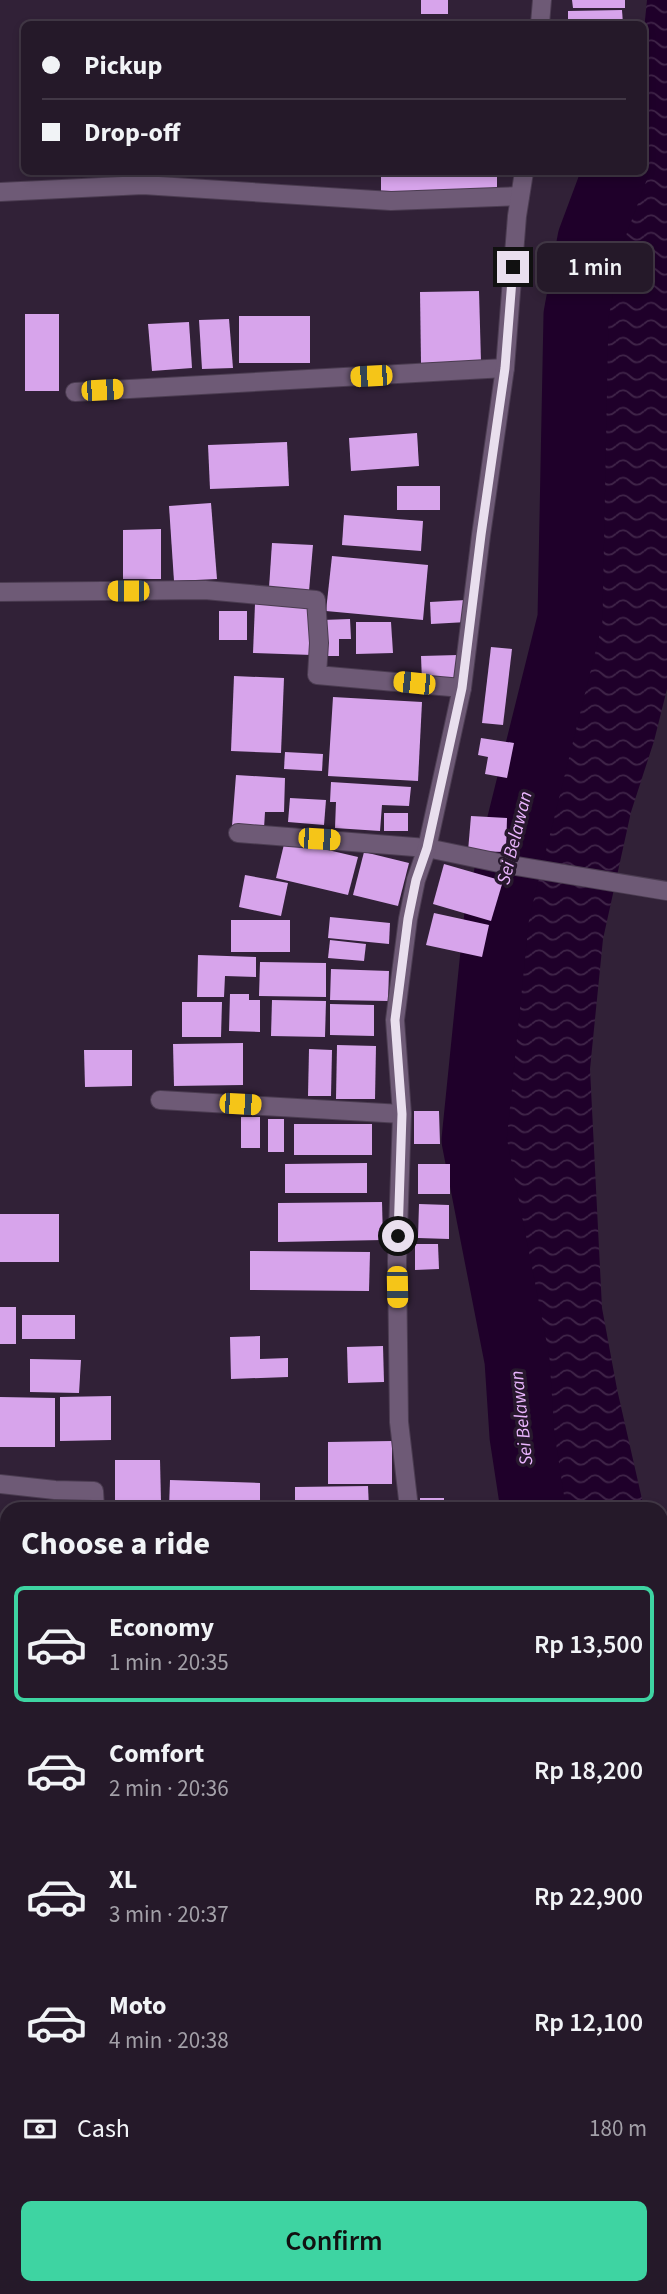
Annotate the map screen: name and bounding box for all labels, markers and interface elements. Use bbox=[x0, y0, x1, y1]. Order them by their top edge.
text: Pickup bbox=[84, 47, 162, 84]
text: Drop-off bbox=[84, 114, 180, 151]
callout: 1 min bbox=[538, 243, 653, 292]
route end bbox=[497, 251, 529, 283]
text: 1 min bbox=[568, 251, 622, 284]
car bbox=[350, 364, 393, 388]
car bbox=[81, 378, 124, 402]
car bbox=[108, 581, 150, 602]
car bbox=[393, 670, 436, 696]
water label: Sei Belawan bbox=[490, 788, 540, 888]
car bbox=[298, 827, 341, 851]
car bbox=[219, 1092, 262, 1116]
route start bbox=[382, 1220, 414, 1252]
car bbox=[387, 1266, 408, 1308]
water label: Sei Belawan bbox=[504, 1369, 540, 1467]
text: Choose a ride bbox=[21, 1521, 210, 1567]
text: Economy bbox=[109, 1609, 214, 1646]
icon: car bbox=[25, 1613, 88, 1676]
text: Rp 13,500 bbox=[534, 1626, 643, 1663]
text: 1 min · 20:35 bbox=[109, 1646, 229, 1679]
text: Comfort bbox=[109, 1735, 204, 1772]
icon: car bbox=[25, 1739, 88, 1802]
text: Rp 18,200 bbox=[534, 1752, 643, 1789]
text: 2 min · 20:36 bbox=[109, 1772, 229, 1805]
text: XL bbox=[109, 1861, 137, 1898]
icon: car bbox=[25, 1865, 88, 1928]
text: Rp 22,900 bbox=[534, 1878, 643, 1915]
text: 3 min · 20:37 bbox=[109, 1898, 229, 1931]
text: Moto bbox=[109, 1987, 166, 2024]
icon: car bbox=[25, 1991, 88, 2054]
text: Rp 12,100 bbox=[534, 2004, 643, 2041]
text: 4 min · 20:38 bbox=[109, 2024, 229, 2057]
icon: cash bbox=[21, 2110, 59, 2148]
text: Cash bbox=[77, 2110, 130, 2147]
text: 180 m bbox=[589, 2112, 647, 2145]
button: Confirm bbox=[21, 2201, 647, 2281]

